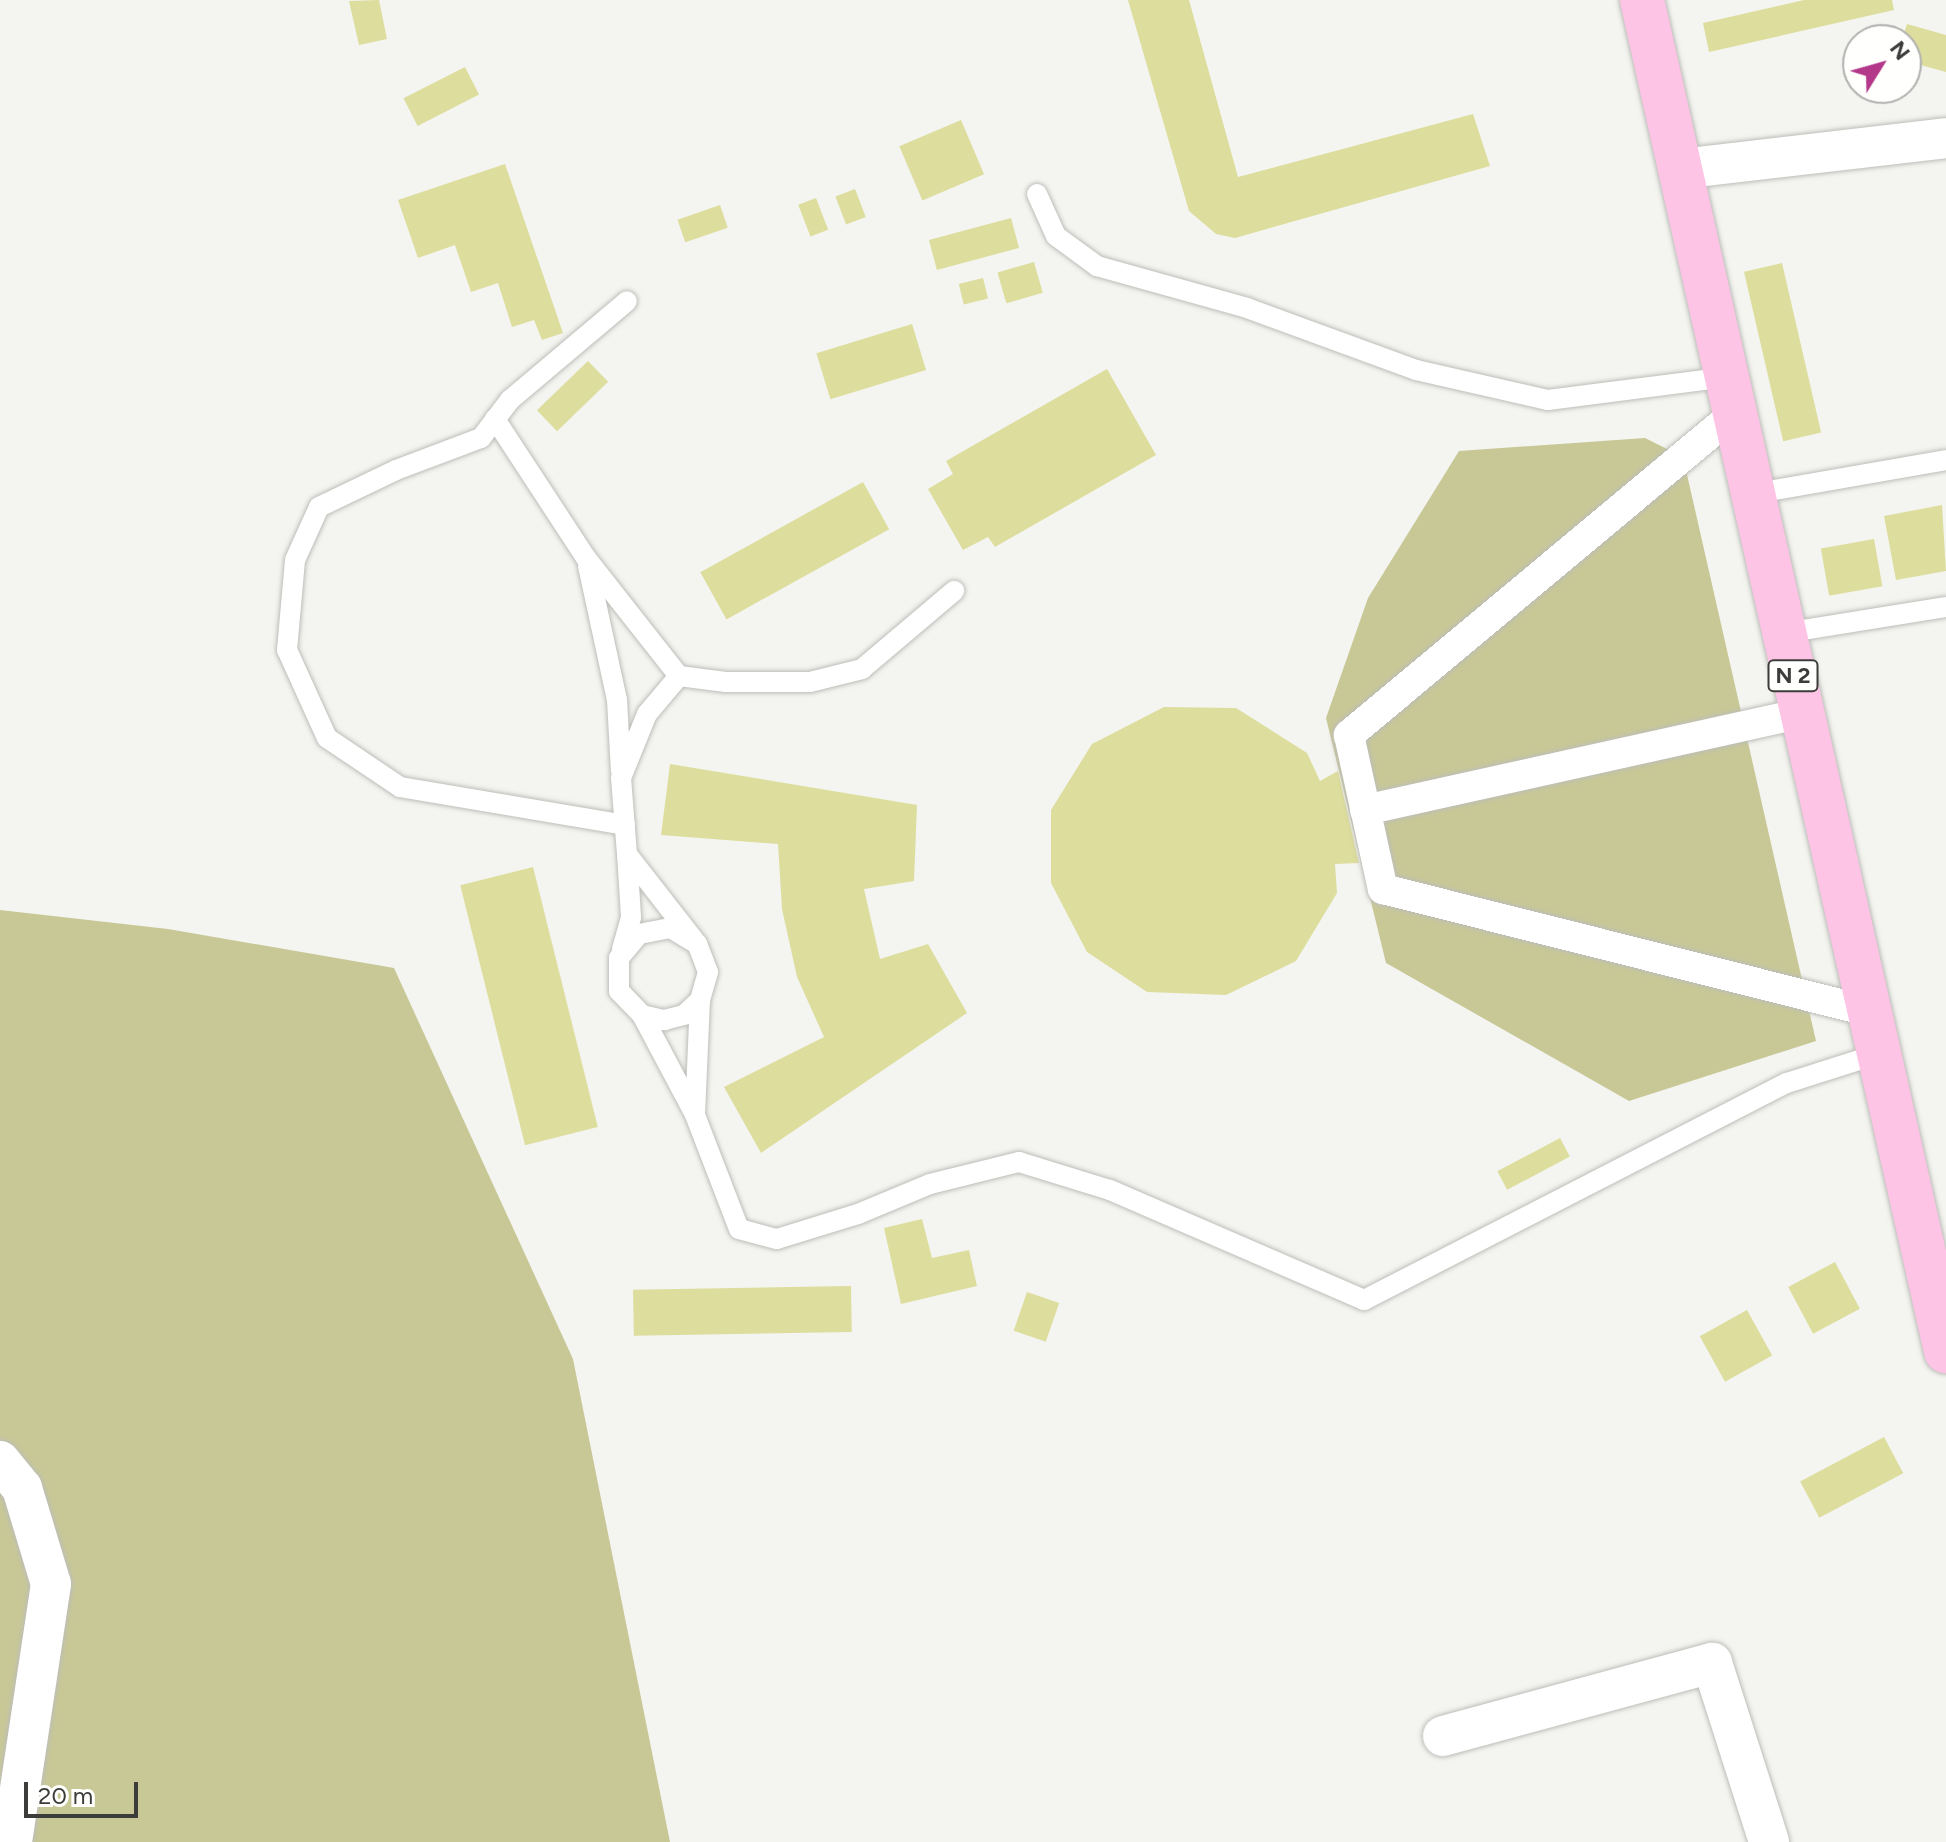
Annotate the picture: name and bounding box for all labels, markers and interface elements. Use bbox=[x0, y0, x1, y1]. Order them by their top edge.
north arrow bbox=[1842, 24, 1922, 104]
text: N bbox=[1884, 36, 1916, 65]
road number: N 2 bbox=[1767, 658, 1819, 694]
scale bar bbox=[28, 1766, 142, 1816]
text: 20 m bbox=[38, 1781, 93, 1810]

